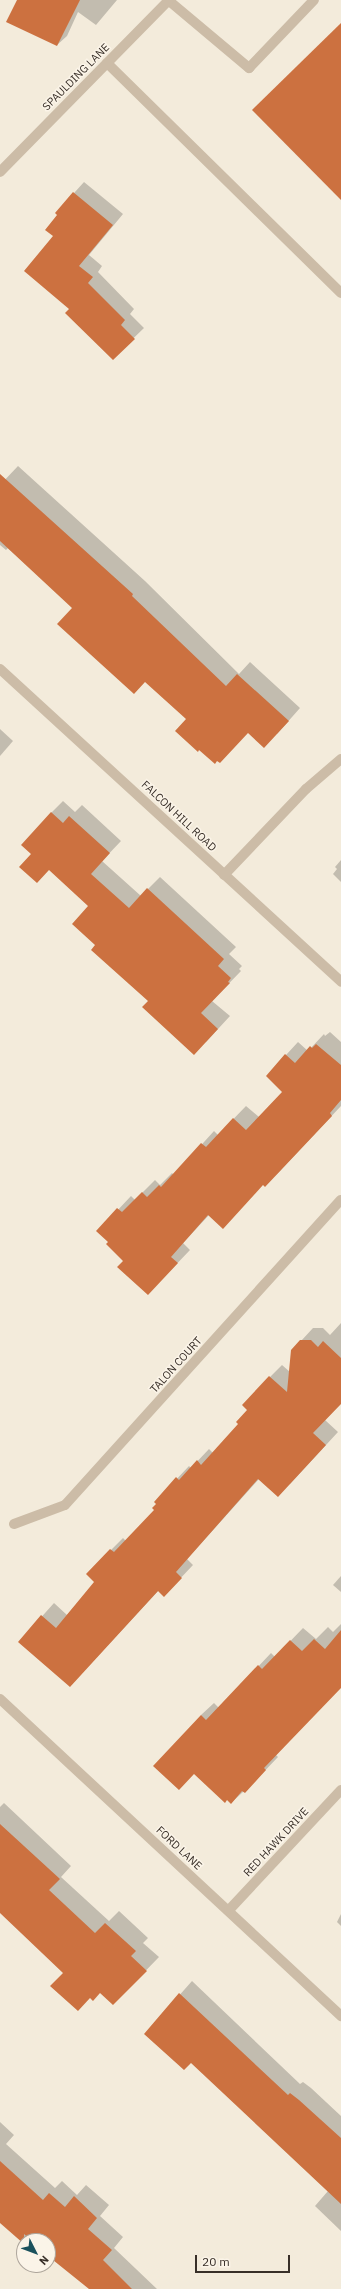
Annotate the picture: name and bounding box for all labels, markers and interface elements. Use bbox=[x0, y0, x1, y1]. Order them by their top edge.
street label: SPAULDING LANE bbox=[40, 41, 112, 113]
street label: FALCON HILL ROAD bbox=[139, 778, 219, 854]
street label: TALON COURT bbox=[147, 1334, 205, 1396]
street label: RED HAWK DRIVE bbox=[241, 1805, 311, 1879]
street label: FORD LANE bbox=[153, 1823, 205, 1873]
north arrow bbox=[16, 2233, 56, 2273]
scale bar bbox=[197, 2247, 292, 2273]
text: N bbox=[36, 2253, 52, 2268]
text: 20 m bbox=[202, 2254, 230, 2269]

